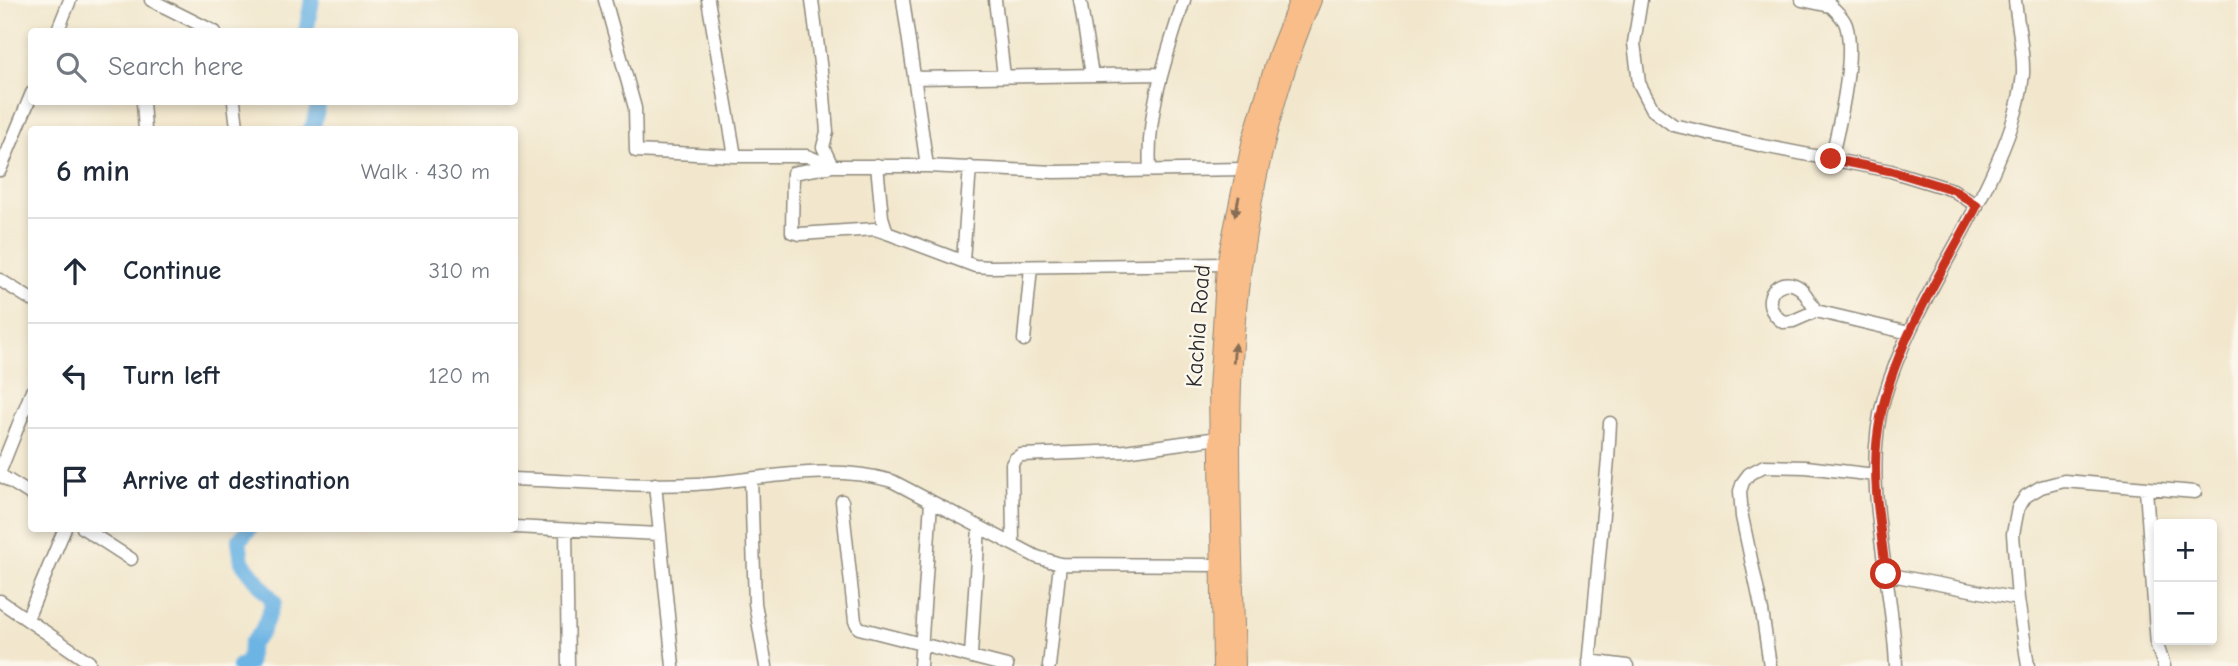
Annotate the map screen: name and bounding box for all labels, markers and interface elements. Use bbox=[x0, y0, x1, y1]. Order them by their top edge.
search box bbox=[28, 28, 518, 105]
icon: search bbox=[52, 48, 90, 86]
text: Search here bbox=[108, 52, 243, 82]
route end bbox=[1815, 143, 1846, 174]
text: 6 min bbox=[56, 154, 130, 189]
text: Walk · 430 m bbox=[361, 158, 490, 185]
one-way arrow bbox=[1231, 195, 1242, 217]
icon: ahead bbox=[56, 252, 94, 290]
text: Continue bbox=[123, 256, 221, 286]
text: 310 m bbox=[429, 257, 490, 284]
street label: Kachia Road bbox=[1180, 264, 1216, 388]
one-way arrow bbox=[1229, 342, 1240, 364]
icon: left bbox=[56, 357, 94, 395]
text: Turn left bbox=[123, 361, 220, 391]
text: 120 m bbox=[428, 362, 490, 389]
icon: arrive bbox=[56, 462, 94, 500]
text: Arrive at destination bbox=[123, 466, 350, 496]
map controls bbox=[2154, 519, 2217, 645]
button: + bbox=[2154, 519, 2217, 582]
route start bbox=[1870, 558, 1901, 589]
button: − bbox=[2154, 582, 2217, 645]

